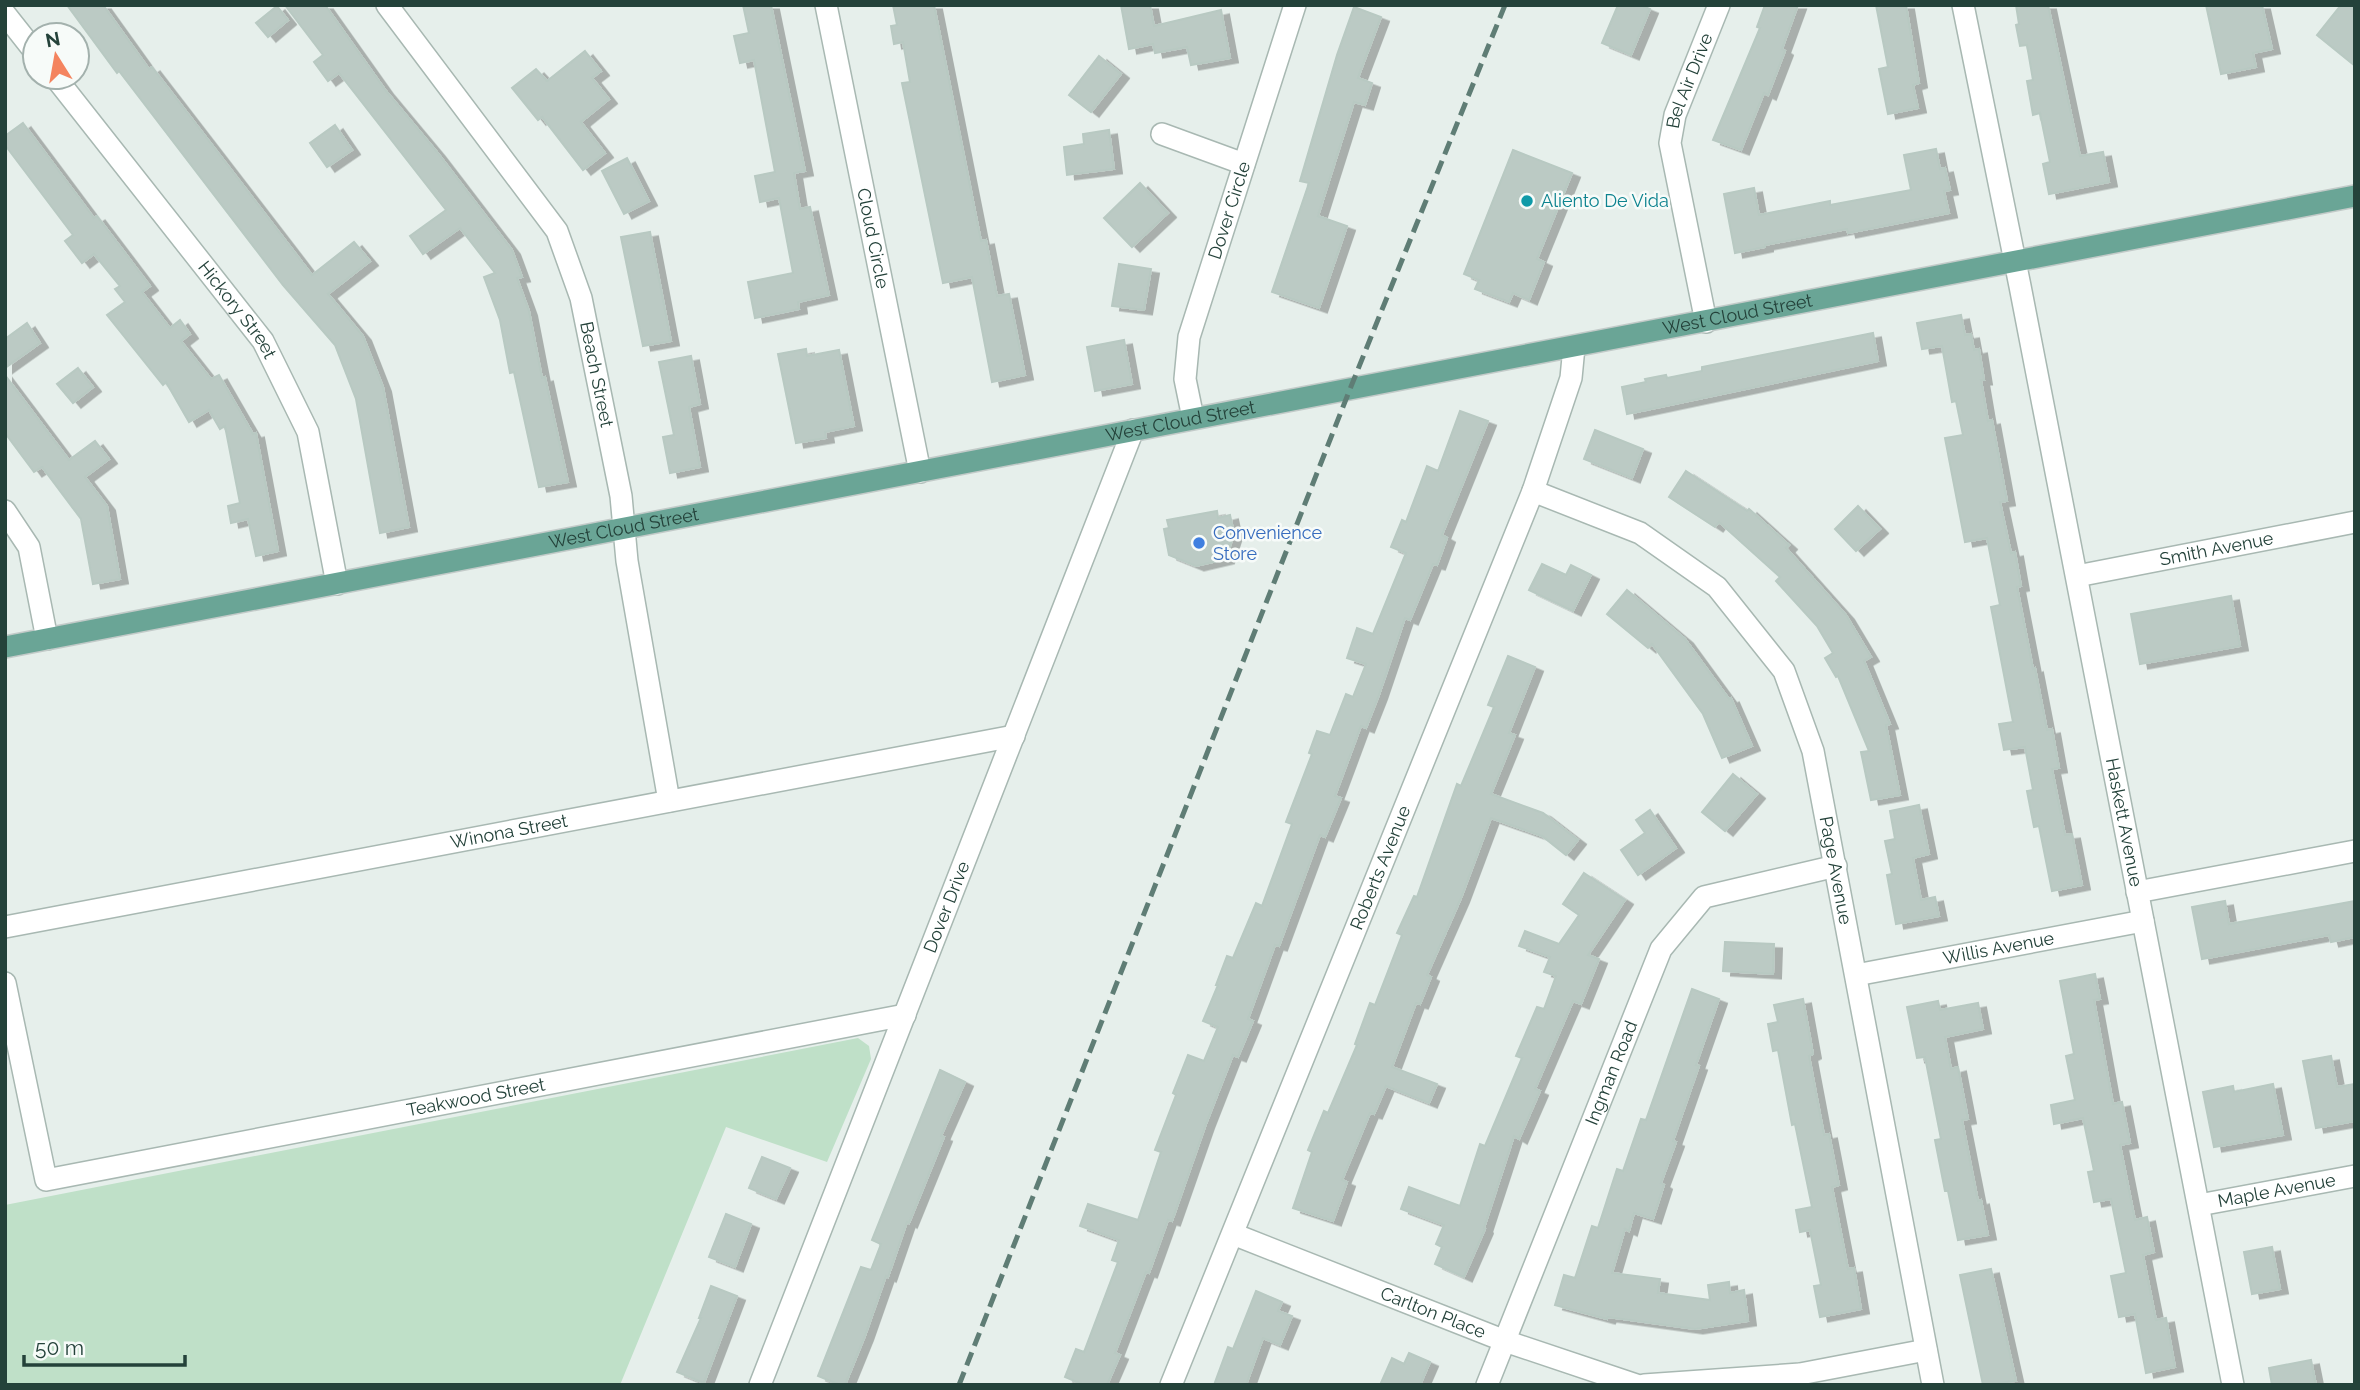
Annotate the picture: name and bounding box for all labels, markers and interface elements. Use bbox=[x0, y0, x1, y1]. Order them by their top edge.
north arrow bbox=[21, 21, 91, 91]
text: N bbox=[44, 27, 62, 51]
street label: Bel Air Drive bbox=[1662, 29, 1717, 130]
street label: Dover Circle bbox=[1204, 158, 1255, 262]
street label: Cloud Circle bbox=[853, 186, 894, 291]
place label: Aliento De Vida bbox=[1541, 190, 1669, 211]
marker: Aliento De Vida bbox=[1519, 193, 1535, 209]
street label: Hickory Street bbox=[194, 257, 281, 362]
street label: West Cloud Street bbox=[1661, 289, 1814, 339]
street label: Beach Street bbox=[576, 320, 618, 429]
street label: West Cloud Street bbox=[1104, 396, 1257, 446]
street label: West Cloud Street bbox=[547, 503, 700, 552]
place label: Convenience Store bbox=[1213, 522, 1322, 564]
street label: Smith Avenue bbox=[2158, 527, 2275, 570]
marker: Convenience Store bbox=[1191, 535, 1207, 551]
street label: Haskett Avenue bbox=[2102, 756, 2147, 889]
street label: Roberts Avenue bbox=[1345, 802, 1415, 933]
street label: Winona Street bbox=[449, 810, 569, 852]
street label: Page Avenue bbox=[1816, 814, 1857, 927]
street label: Dover Drive bbox=[919, 858, 974, 956]
street label: Willis Avenue bbox=[1941, 927, 2056, 968]
street label: Ingman Road bbox=[1581, 1017, 1641, 1128]
street label: Teakwood Street bbox=[405, 1073, 547, 1120]
street label: Maple Avenue bbox=[2216, 1169, 2338, 1211]
street label: Carlton Place bbox=[1378, 1282, 1489, 1343]
scale bar bbox=[24, 1324, 186, 1368]
text: 50 m bbox=[35, 1335, 84, 1360]

